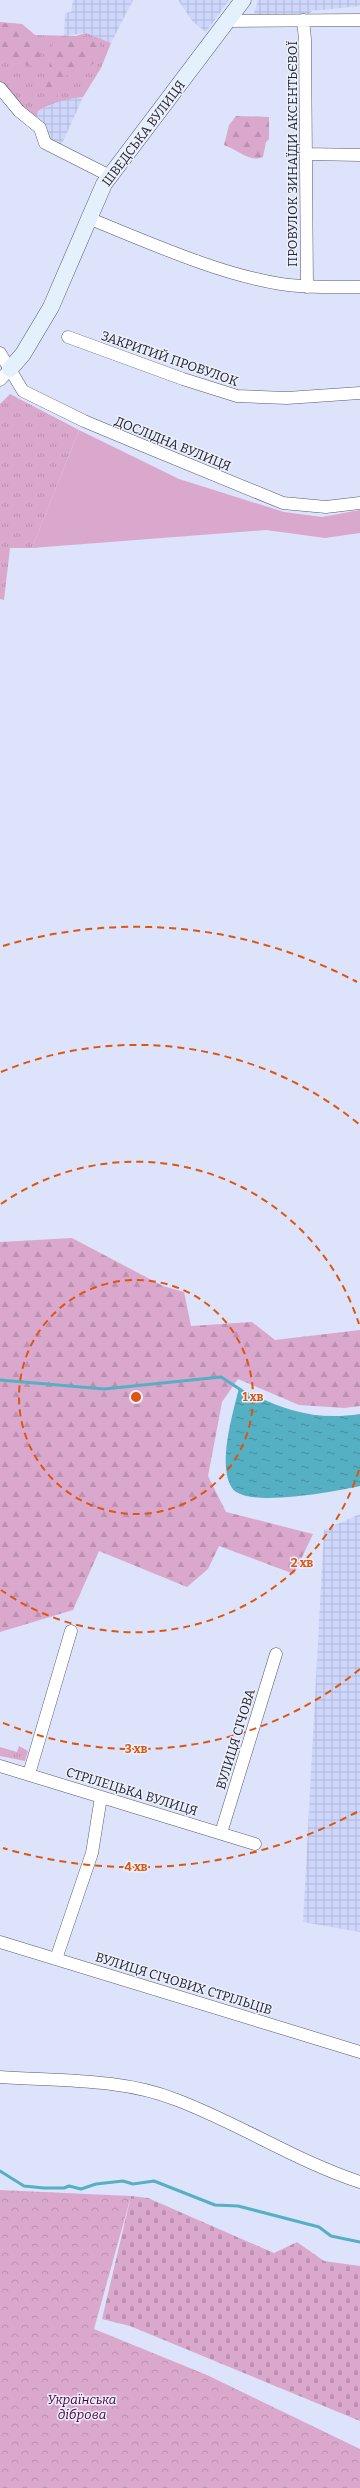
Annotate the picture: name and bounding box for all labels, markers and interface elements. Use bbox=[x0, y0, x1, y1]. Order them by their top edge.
street label: ПРОВУЛОК ЗИНАЇДИ АКСЕНТЬЄВОЇ bbox=[285, 41, 300, 267]
street label: ШВЕДСЬКА ВУЛИЦЯ bbox=[99, 78, 188, 189]
street label: ЗАКРИТИЙ ПРОВУЛОК bbox=[99, 328, 241, 389]
street label: ДОСЛІДНА ВУЛИЦЯ bbox=[113, 413, 233, 474]
centre of rings bbox=[129, 1390, 143, 1404]
text: 1 хв bbox=[243, 1390, 264, 1404]
text: 2 хв bbox=[291, 1556, 313, 1570]
street label: ВУЛИЦЯ СІЧОВА bbox=[213, 1686, 258, 1791]
text: 3 хв bbox=[125, 1742, 147, 1756]
street label: СТРІЛЕЦЬКА ВУЛИЦЯ bbox=[64, 1764, 199, 1819]
text: 4 хв bbox=[124, 1860, 148, 1874]
street label: ВУЛИЦЯ СІЧОВИХ СТРІЛЬЦІВ bbox=[94, 1949, 274, 2018]
park label: Українська діброва bbox=[48, 2392, 116, 2422]

